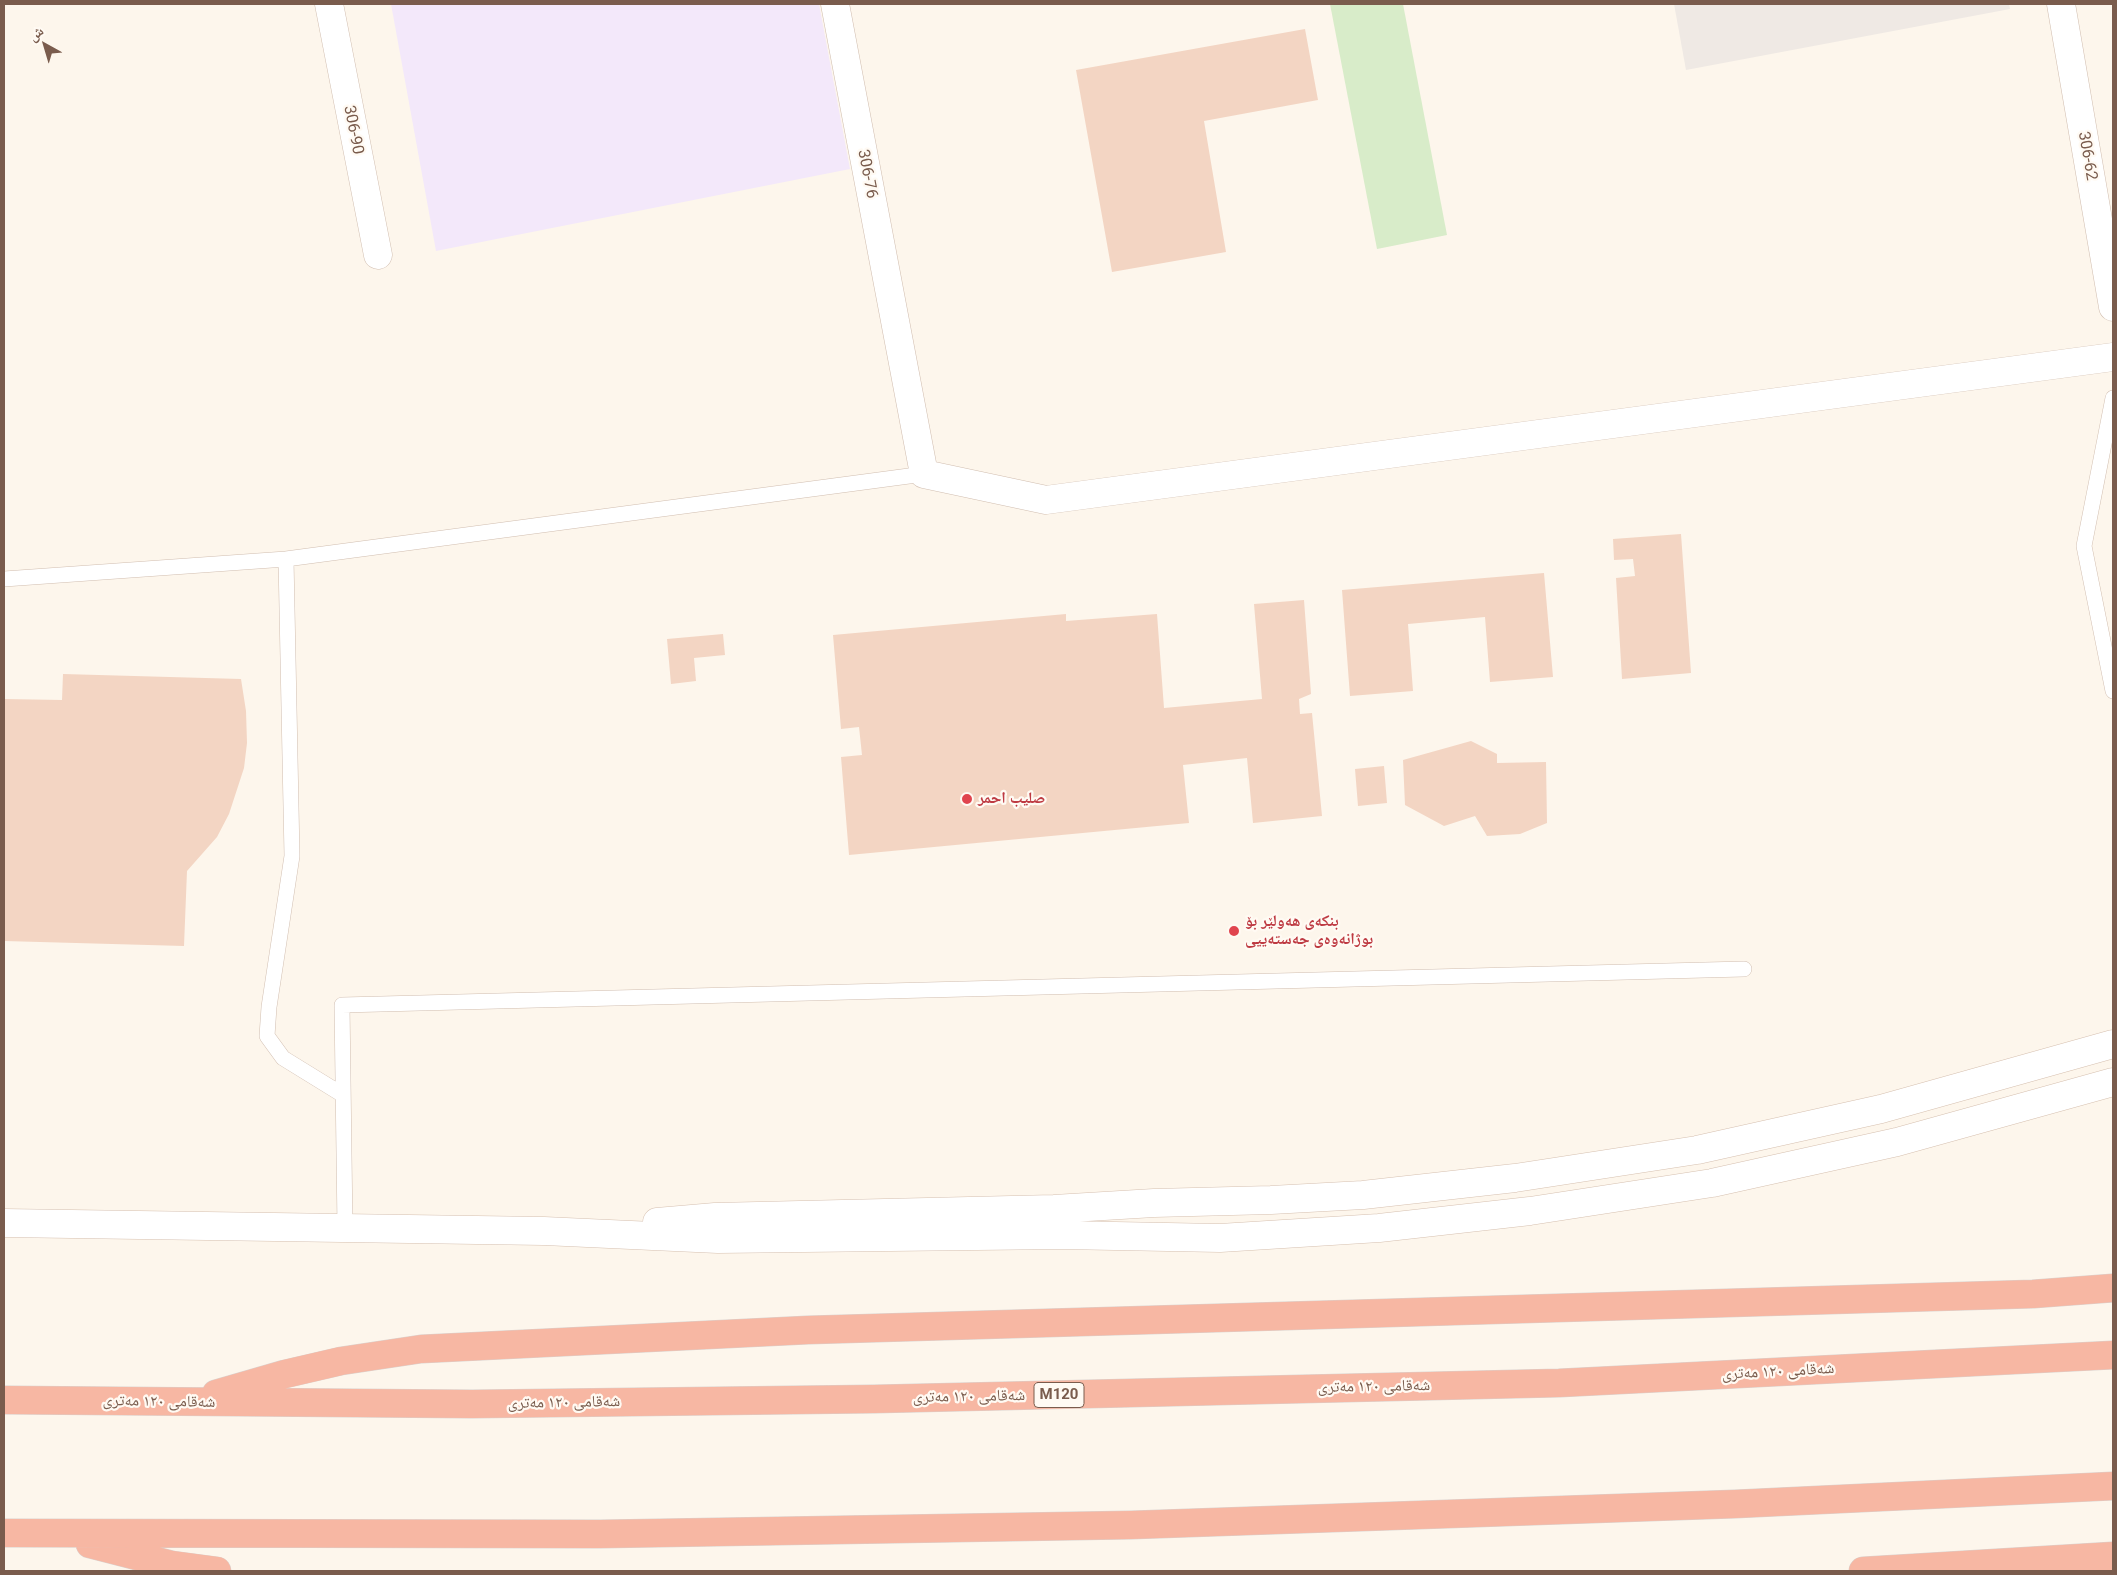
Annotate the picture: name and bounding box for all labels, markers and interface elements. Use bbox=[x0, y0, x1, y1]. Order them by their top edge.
north arrow bbox=[20, 20, 70, 70]
text: ش bbox=[25, 22, 46, 44]
street label: 306-90 bbox=[339, 104, 367, 156]
street label: 306-62 bbox=[2073, 130, 2101, 182]
street label: 306-76 bbox=[853, 148, 881, 200]
place label: صلیب احمر bbox=[978, 789, 1045, 809]
marker: صلیب احمر bbox=[960, 792, 974, 806]
place label: بنکەی هەولێر بۆ بوژانەوەی جەستەییی bbox=[1245, 912, 1373, 950]
marker: بنکەی هەولێر بۆ بوژانەوەی جەستەییی bbox=[1227, 924, 1241, 938]
street label: شەقامی ١٢٠ مەتری bbox=[1721, 1359, 1835, 1385]
street label: شەقامی ١٢٠ مەتری bbox=[1318, 1376, 1430, 1398]
road number: M120 bbox=[1034, 1382, 1084, 1408]
street label: شەقامی ١٢٠ مەتری bbox=[913, 1386, 1025, 1408]
street label: شەقامی ١٢٠ مەتری bbox=[103, 1391, 215, 1413]
street label: شەقامی ١٢٠ مەتری bbox=[508, 1392, 620, 1414]

